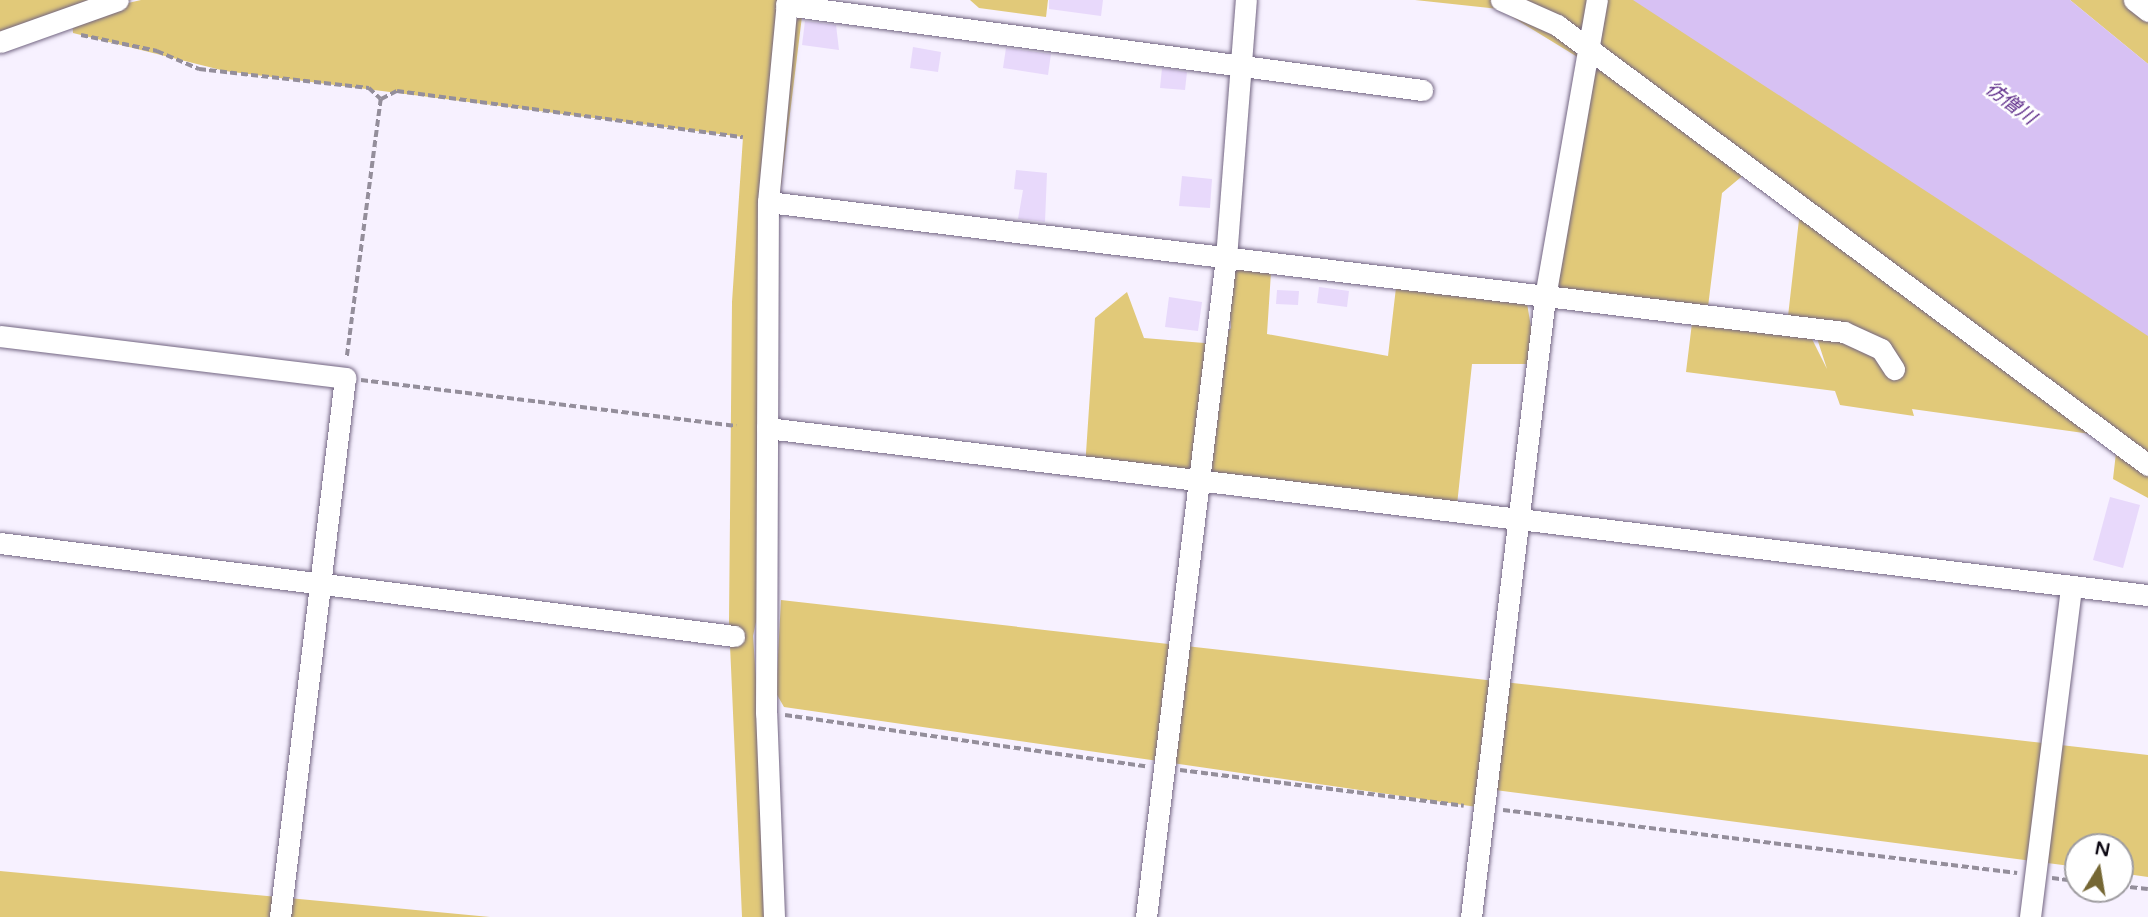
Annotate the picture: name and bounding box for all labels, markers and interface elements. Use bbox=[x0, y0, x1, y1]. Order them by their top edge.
water label: 彷僧川 bbox=[1980, 78, 2040, 130]
north arrow bbox=[2064, 833, 2134, 903]
text: N bbox=[2093, 837, 2112, 862]

